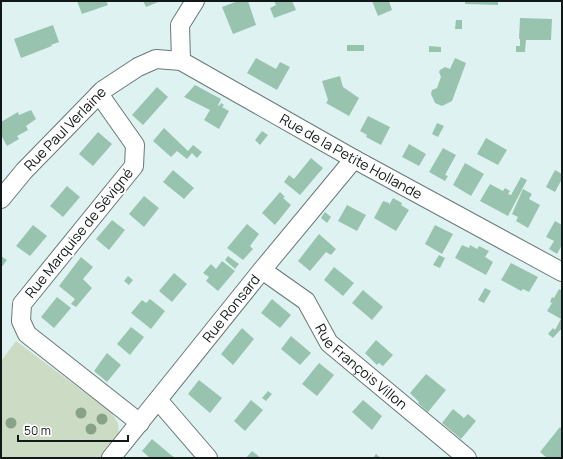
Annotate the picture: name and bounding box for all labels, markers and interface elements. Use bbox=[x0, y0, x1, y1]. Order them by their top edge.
street label: Rue Paul Verlaine bbox=[19, 83, 110, 175]
street label: Rue de la Petite Hollande bbox=[277, 109, 426, 203]
street label: Rue Marquise de Sévigné bbox=[20, 164, 137, 302]
street label: Rue Ronsard bbox=[198, 270, 264, 346]
street label: Rue François Villon bbox=[311, 320, 412, 413]
scale bar bbox=[18, 417, 128, 443]
text: 50 m bbox=[24, 422, 51, 439]

